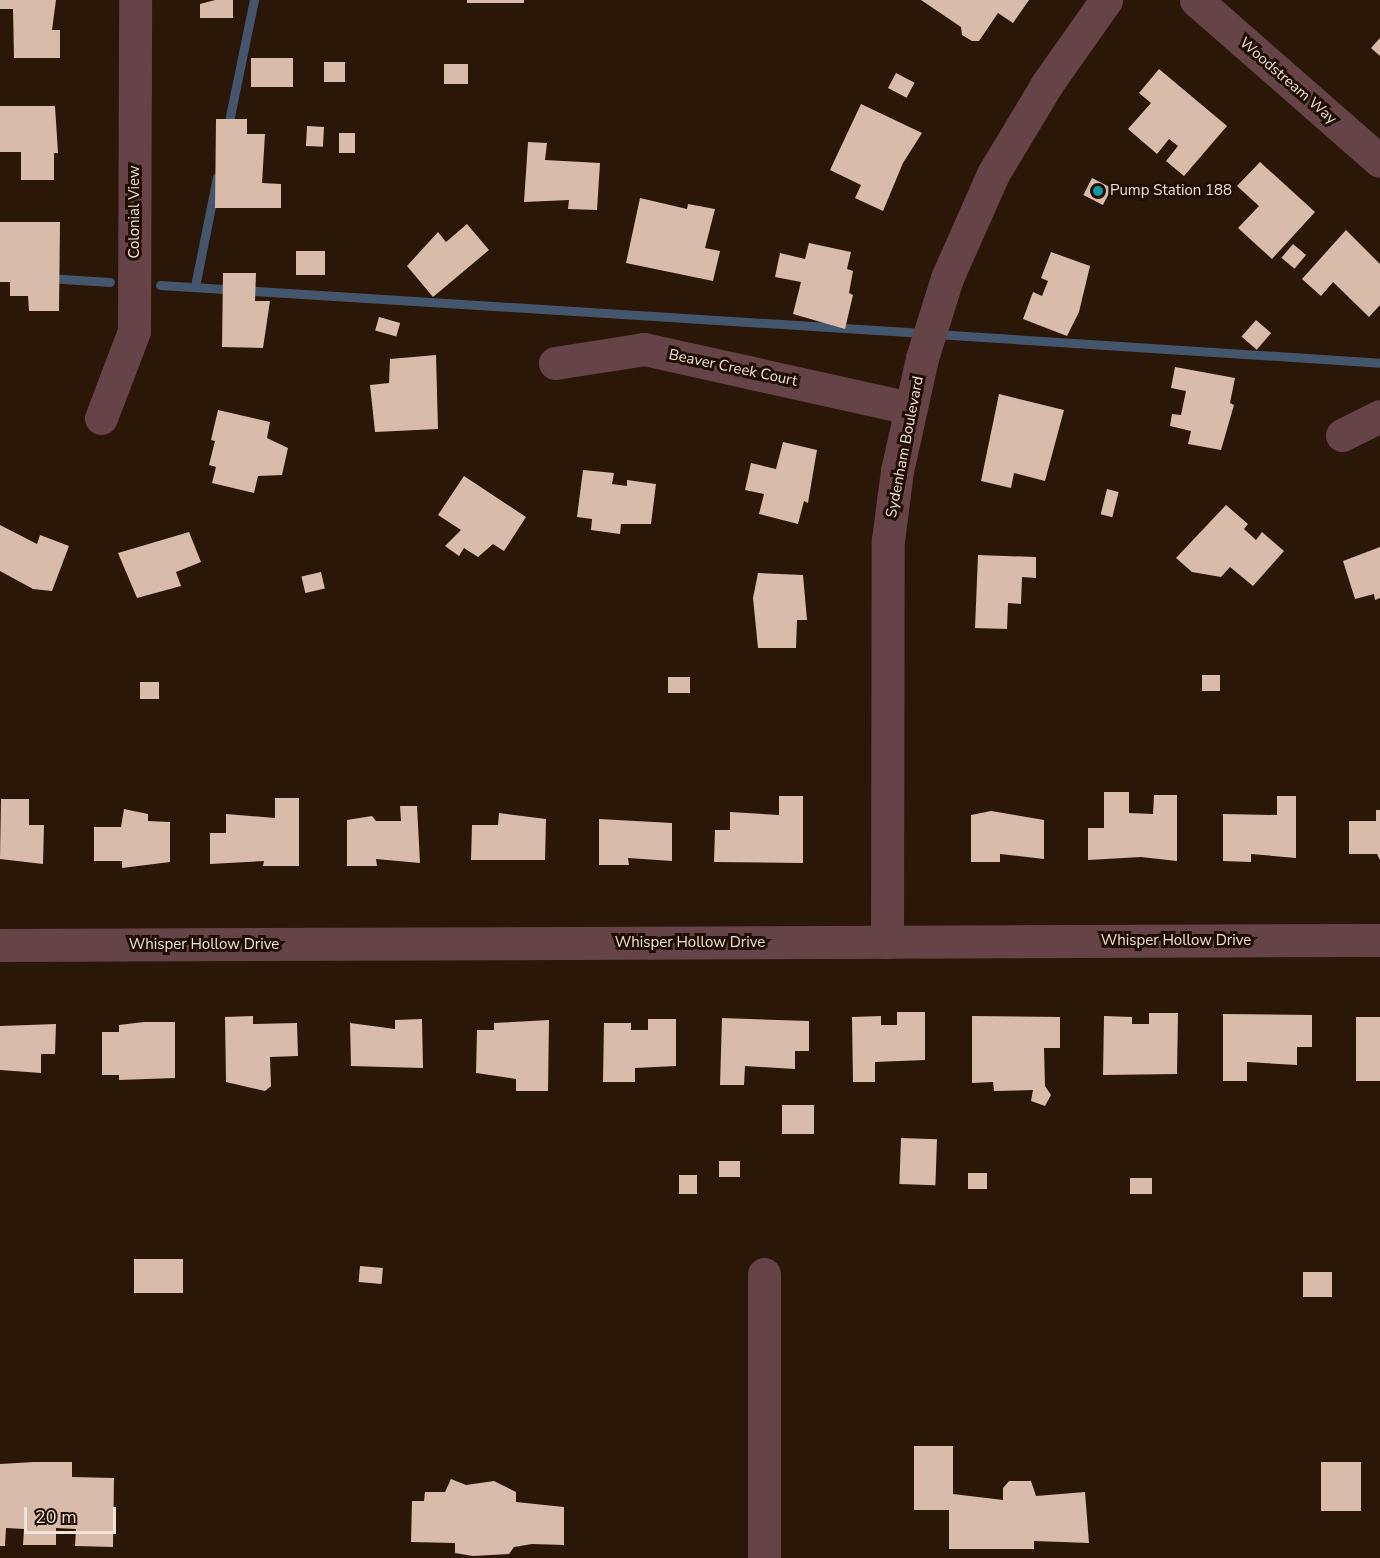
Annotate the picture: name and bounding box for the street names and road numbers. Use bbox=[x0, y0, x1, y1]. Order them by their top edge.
street label: Woodstream Way bbox=[1236, 34, 1340, 128]
street label: Colonial View bbox=[126, 165, 144, 259]
street label: Beaver Creek Court bbox=[667, 346, 799, 390]
street label: Sydenham Boulevard bbox=[882, 375, 928, 519]
street label: Whisper Hollow Drive bbox=[1101, 932, 1251, 950]
street label: Whisper Hollow Drive bbox=[615, 934, 765, 952]
street label: Whisper Hollow Drive bbox=[129, 936, 279, 954]

